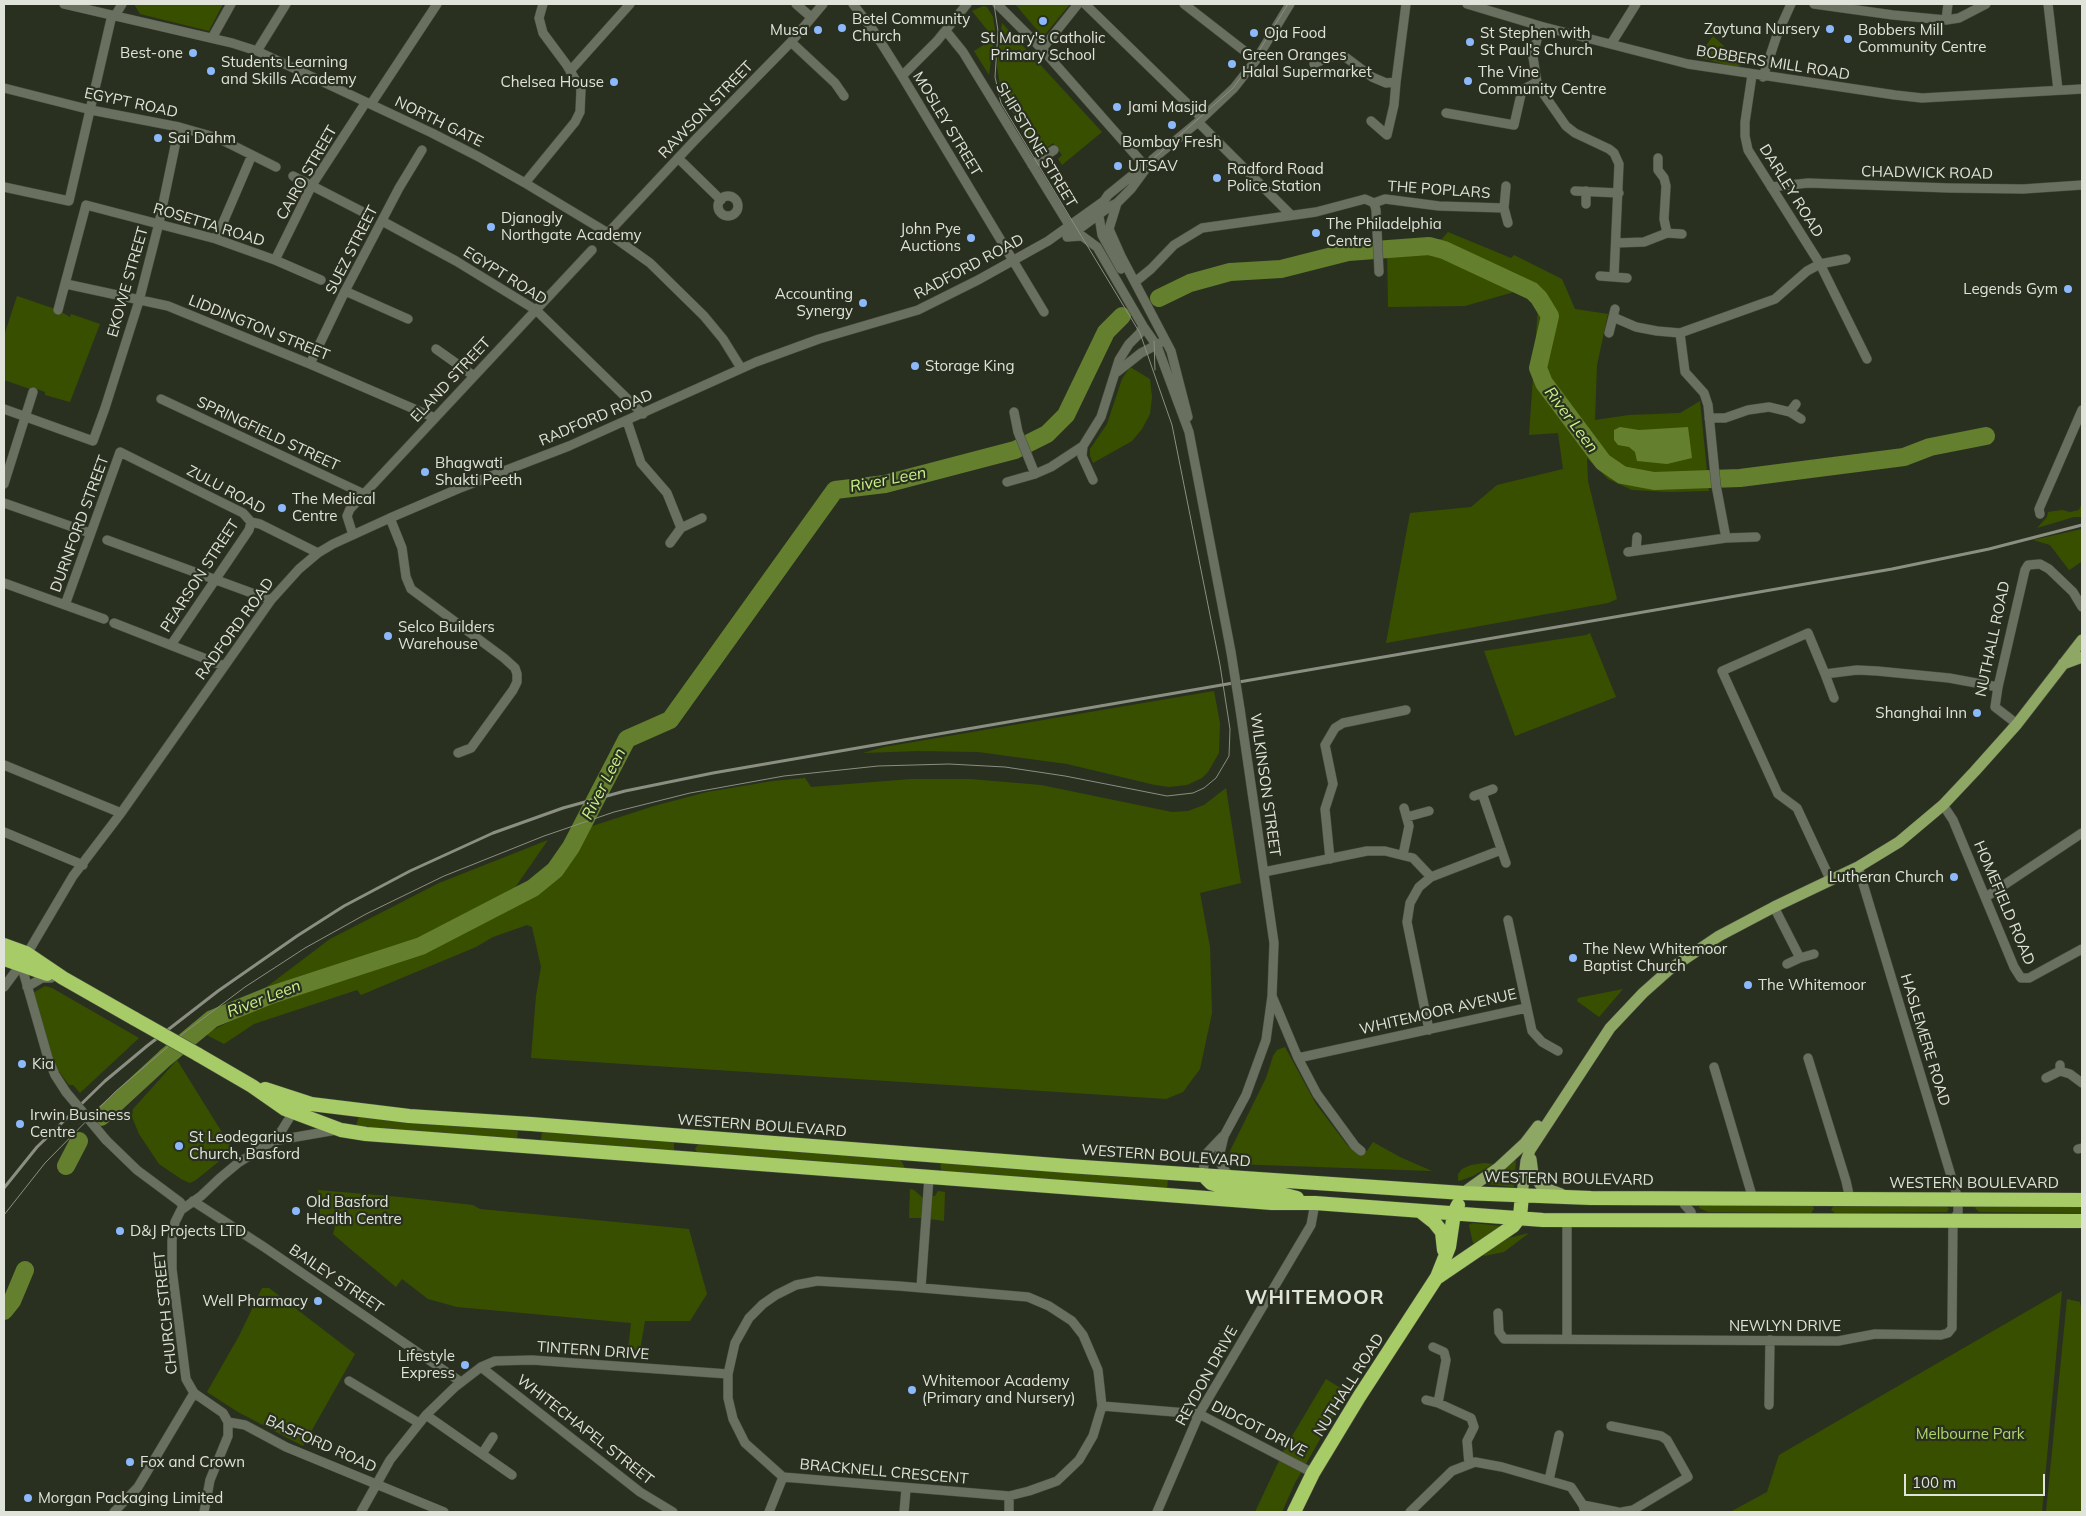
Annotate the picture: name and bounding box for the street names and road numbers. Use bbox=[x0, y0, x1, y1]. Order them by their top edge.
street label: BOBBERS MILL ROAD bbox=[1695, 42, 1851, 84]
street label: RAWSON STREET bbox=[655, 58, 757, 162]
street label: MOSLEY STREET bbox=[909, 68, 985, 180]
street label: SHIPSTONE STREET bbox=[992, 79, 1080, 211]
street label: EGYPT ROAD bbox=[83, 84, 179, 122]
street label: NORTH GATE bbox=[392, 93, 486, 151]
street label: CAIRO STREET bbox=[273, 123, 341, 223]
street label: DARLEY ROAD bbox=[1755, 141, 1827, 241]
street label: CHADWICK ROAD bbox=[1861, 163, 1993, 183]
street label: THE POPLARS bbox=[1387, 177, 1491, 203]
street label: ROSETTA ROAD bbox=[151, 199, 267, 251]
street label: SUEZ STREET bbox=[322, 203, 382, 297]
street label: EKOWE STREET bbox=[104, 225, 152, 339]
street label: RADFORD ROAD bbox=[911, 231, 1027, 303]
street label: EGYPT ROAD bbox=[460, 243, 550, 309]
street label: LIDDINGTON STREET bbox=[186, 291, 332, 365]
street label: ELAND STREET bbox=[407, 334, 495, 426]
street label: RADFORD ROAD bbox=[537, 386, 655, 450]
street label: SPRINGFIELD STREET bbox=[194, 393, 342, 475]
street label: DURNFORD STREET bbox=[47, 453, 113, 595]
street label: ZULU ROAD bbox=[184, 462, 268, 518]
street label: PEARSON STREET bbox=[157, 516, 243, 636]
street label: RADFORD ROAD bbox=[192, 575, 278, 683]
street label: NUTHALL ROAD bbox=[1972, 579, 2014, 699]
street label: WILKINSON STREET bbox=[1246, 712, 1284, 858]
street label: HOMEFIELD ROAD bbox=[1970, 838, 2038, 968]
street label: HASLEMERE ROAD bbox=[1896, 972, 1954, 1108]
street label: WHITEMOOR AVENUE bbox=[1358, 985, 1518, 1039]
street label: WESTERN BOULEVARD bbox=[677, 1111, 847, 1141]
street label: WESTERN BOULEVARD bbox=[1081, 1141, 1251, 1171]
street label: WESTERN BOULEVARD bbox=[1484, 1169, 1654, 1189]
street label: WESTERN BOULEVARD bbox=[1889, 1174, 2059, 1192]
street label: BAILEY STREET bbox=[285, 1241, 387, 1317]
street label: CHURCH STREET bbox=[151, 1251, 181, 1375]
street label: NEWLYN DRIVE bbox=[1729, 1317, 1841, 1335]
street label: REYDON DRIVE bbox=[1172, 1323, 1242, 1429]
street label: NUTHALL ROAD bbox=[1310, 1330, 1388, 1440]
street label: TINTERN DRIVE bbox=[536, 1338, 650, 1364]
street label: WHITECHAPEL STREET bbox=[513, 1371, 657, 1489]
street label: DIDCOT DRIVE bbox=[1208, 1397, 1310, 1461]
street label: BASFORD ROAD bbox=[263, 1411, 379, 1477]
street label: BRACKNELL CRESCENT bbox=[799, 1456, 969, 1488]

